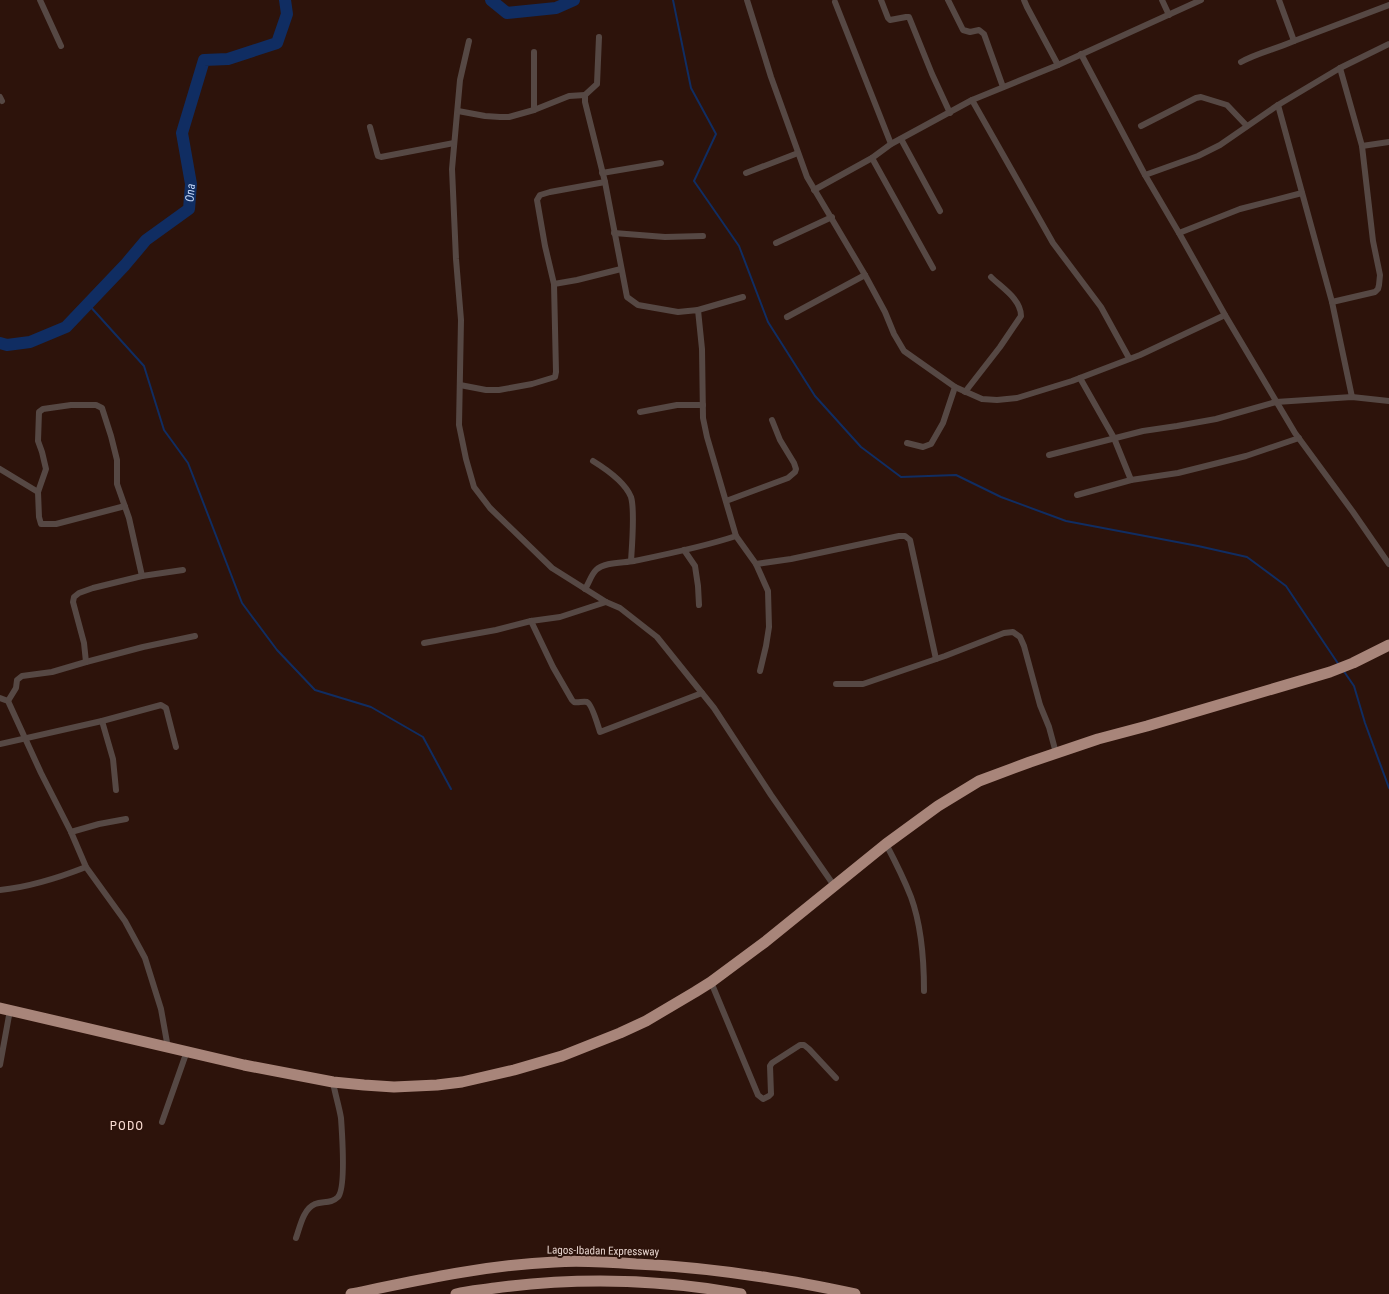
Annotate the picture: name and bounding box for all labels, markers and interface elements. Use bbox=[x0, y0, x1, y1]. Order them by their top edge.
water label: Ona bbox=[183, 183, 198, 202]
district label: PODO bbox=[110, 1118, 144, 1133]
street label: Lagos-Ibadan Expressway bbox=[547, 1244, 660, 1258]

